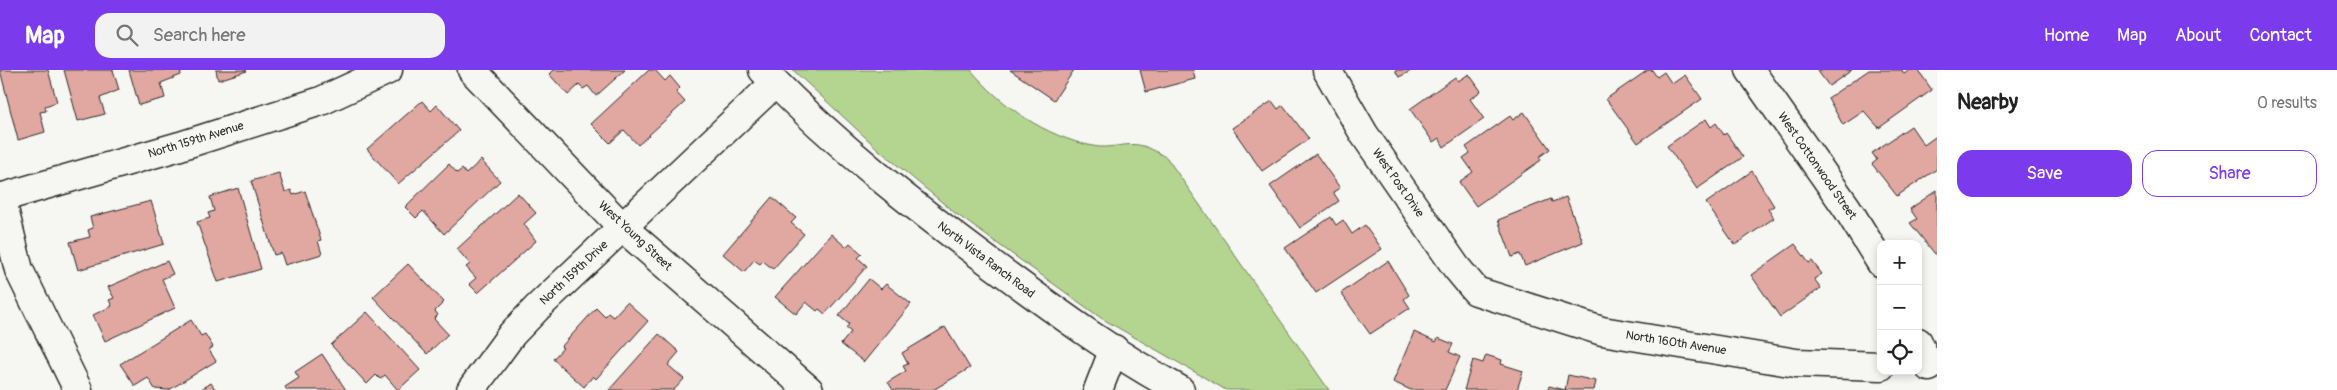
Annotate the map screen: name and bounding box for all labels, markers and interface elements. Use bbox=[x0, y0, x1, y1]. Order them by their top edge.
search box bbox=[95, 13, 445, 58]
text: Map bbox=[25, 21, 65, 50]
icon: search bbox=[113, 21, 141, 49]
text: Search here bbox=[153, 23, 246, 47]
text: Home bbox=[2044, 24, 2089, 47]
text: Map bbox=[2117, 24, 2147, 47]
text: About bbox=[2175, 24, 2221, 47]
text: Contact bbox=[2249, 24, 2312, 47]
text: Nearby bbox=[1957, 89, 2018, 116]
text: 0 results bbox=[2257, 93, 2317, 113]
street label: West Cottonwood Street bbox=[1774, 109, 1860, 223]
street label: North 159th Avenue bbox=[146, 118, 246, 162]
street label: West Post Drive bbox=[1369, 146, 1427, 220]
button: Save bbox=[1957, 150, 2132, 197]
button: Share bbox=[2142, 150, 2317, 197]
street label: West Young Street bbox=[595, 198, 675, 274]
street label: North Vista Ranch Road bbox=[934, 219, 1038, 301]
street label: North 159th Drive bbox=[537, 237, 611, 308]
map controls bbox=[1877, 240, 1922, 375]
button: + bbox=[1877, 240, 1922, 285]
button: − bbox=[1877, 285, 1922, 330]
street label: North 160th Avenue bbox=[1625, 328, 1727, 358]
button: locate bbox=[1877, 330, 1922, 375]

